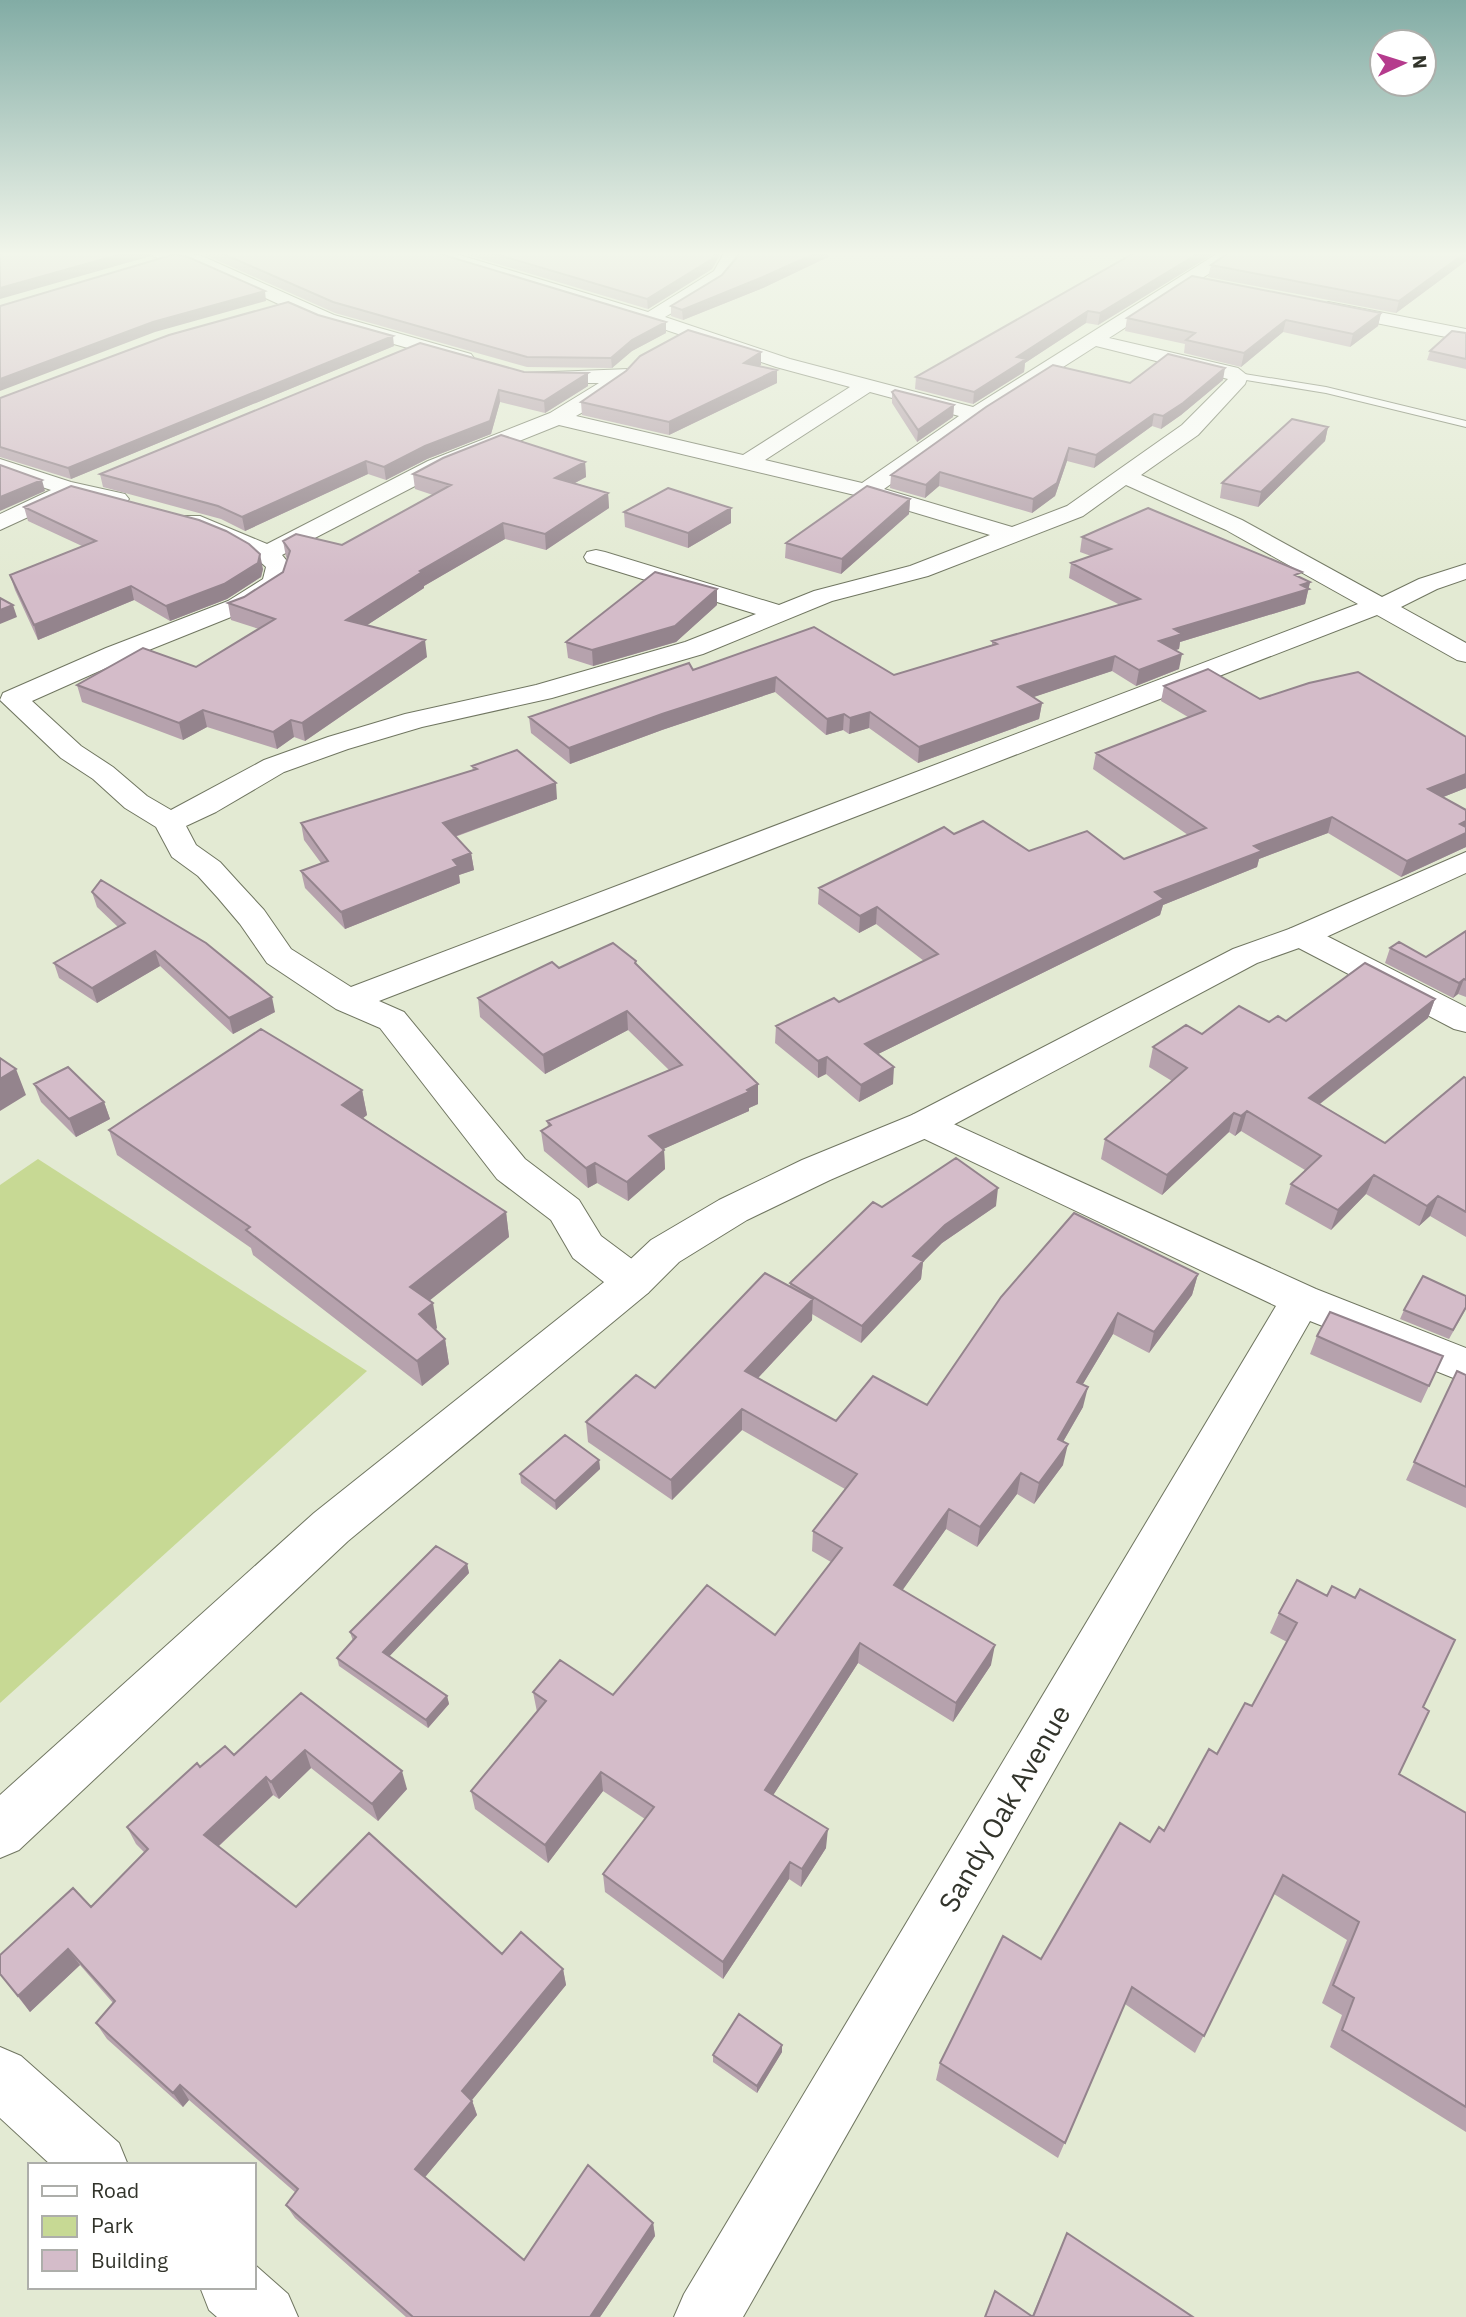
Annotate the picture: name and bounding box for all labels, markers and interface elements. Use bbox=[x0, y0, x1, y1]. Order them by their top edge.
north arrow bbox=[1368, 28, 1438, 98]
text: N bbox=[1408, 54, 1432, 70]
street label: Sandy Oak Avenue bbox=[930, 1698, 1078, 1918]
legend bbox=[28, 2163, 256, 2289]
text: Road bbox=[91, 2176, 139, 2204]
text: Park bbox=[91, 2211, 134, 2239]
text: Building bbox=[91, 2246, 168, 2274]

